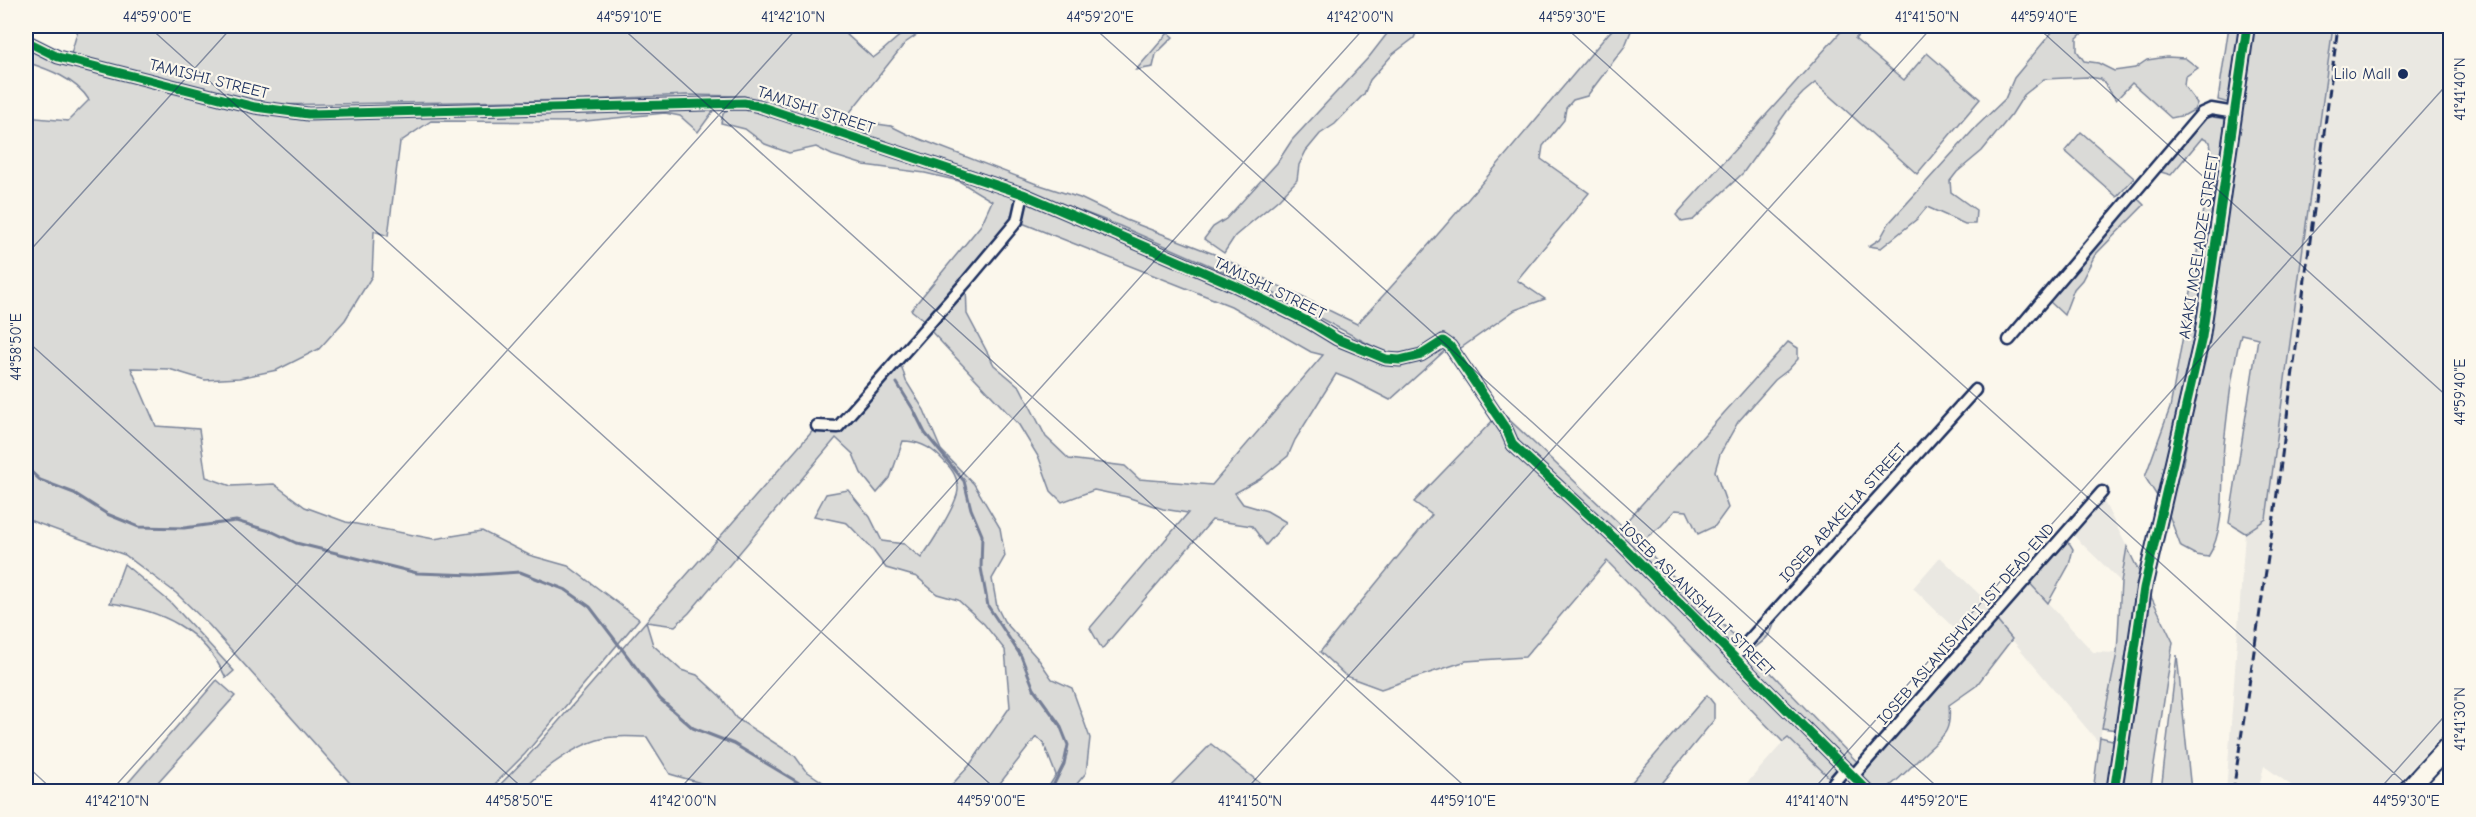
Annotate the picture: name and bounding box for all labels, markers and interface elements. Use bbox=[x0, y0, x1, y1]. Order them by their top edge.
text: 44°59'00"E bbox=[123, 8, 191, 26]
text: 44°59'10"E bbox=[596, 8, 662, 26]
text: 41°42'10"N bbox=[761, 8, 825, 26]
text: 44°59'20"E bbox=[1066, 8, 1134, 26]
text: 41°42'00"N bbox=[1326, 8, 1394, 26]
text: 44°59'30"E bbox=[1538, 8, 1606, 26]
text: 41°41'50"N bbox=[1895, 8, 1959, 26]
text: 44°59'40"E bbox=[2011, 8, 2077, 26]
street label: TAMISHI STREET bbox=[147, 55, 271, 103]
text: 41°41'40"N bbox=[2451, 57, 2469, 121]
place label: Lilo Mall bbox=[2333, 65, 2391, 83]
marker: Lilo Mall bbox=[2396, 67, 2410, 81]
street label: TAMISHI STREET bbox=[755, 83, 878, 138]
street label: AKAKI MGELADZE STREET bbox=[2175, 151, 2223, 340]
street label: TAMISHI STREET bbox=[1211, 253, 1329, 323]
text: 44°58'50"E bbox=[7, 313, 25, 381]
text: 44°59'40"E bbox=[2451, 359, 2469, 425]
street label: IOSEB ABAKELIA STREET bbox=[1776, 440, 1910, 586]
street label: IOSEB ASLANISHVILI STREET bbox=[1616, 518, 1779, 681]
street label: IOSEB ASLANISHVILI 1ST DEAD END bbox=[1874, 520, 2058, 728]
text: 41°41'30"N bbox=[2451, 687, 2469, 751]
text: 41°42'10"N bbox=[85, 792, 149, 810]
text: 44°58'50"E bbox=[485, 792, 553, 810]
text: 41°42'00"N bbox=[649, 792, 717, 810]
text: 44°59'00"E bbox=[957, 792, 1025, 810]
text: 41°41'50"N bbox=[1218, 792, 1282, 810]
text: 44°59'10"E bbox=[1430, 792, 1496, 810]
text: 41°41'40"N bbox=[1785, 792, 1849, 810]
text: 44°59'20"E bbox=[1900, 792, 1968, 810]
text: 44°59'30"E bbox=[2372, 792, 2440, 810]

